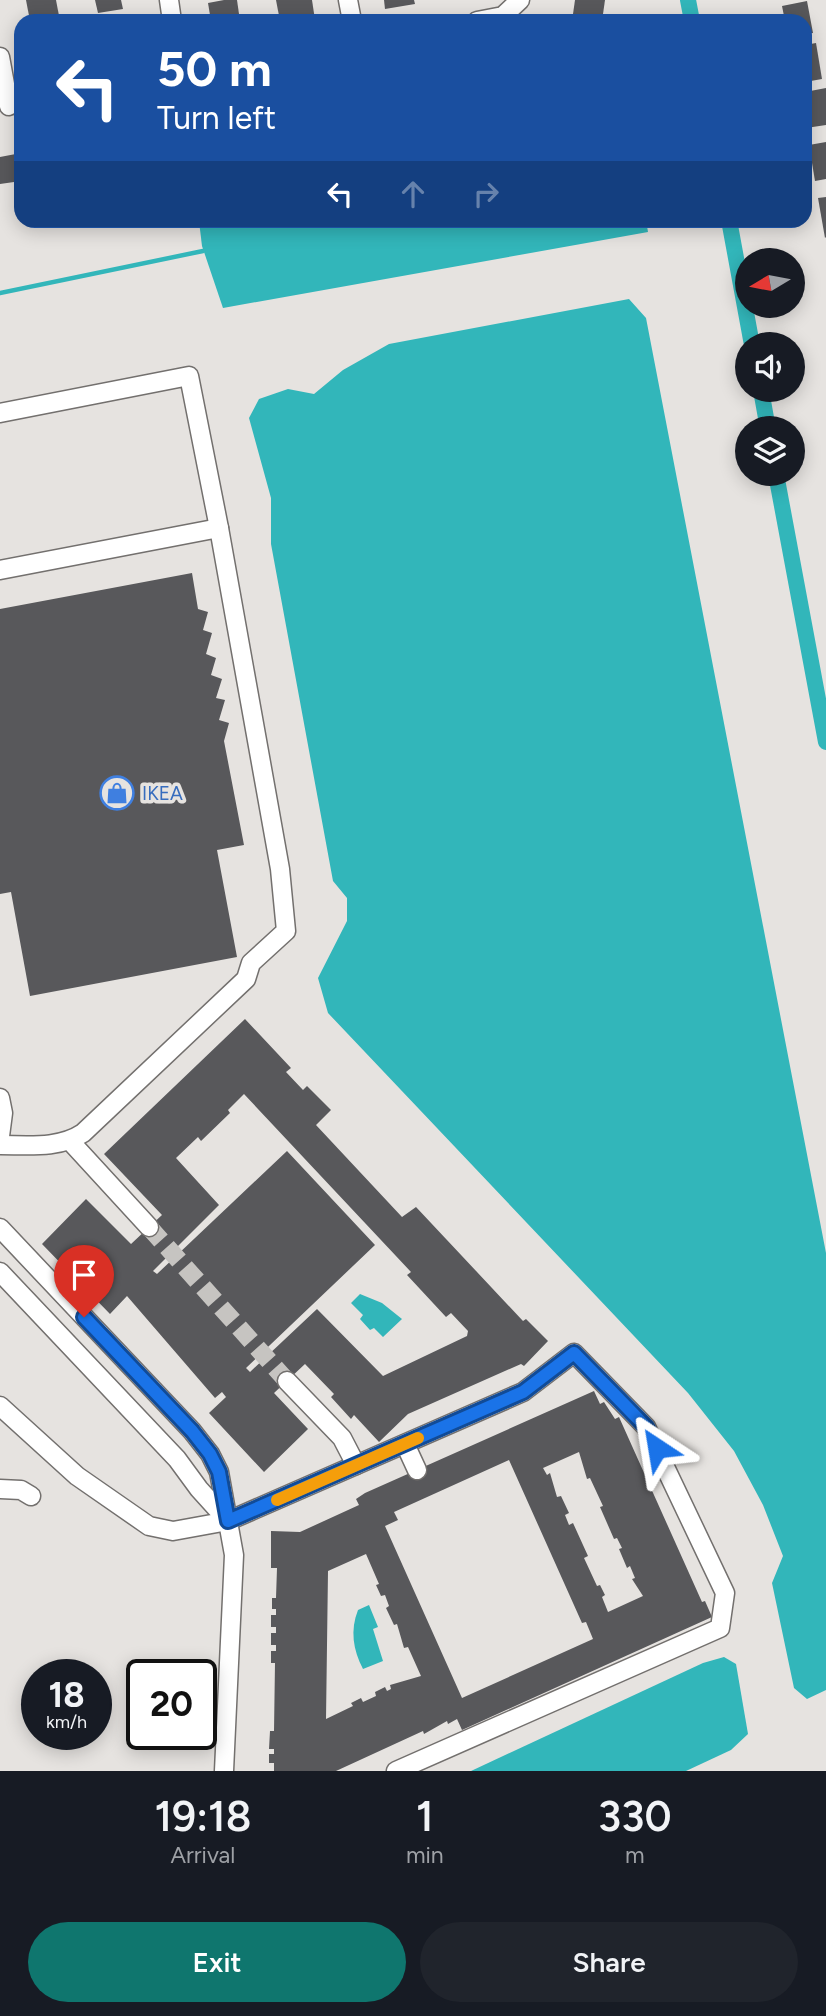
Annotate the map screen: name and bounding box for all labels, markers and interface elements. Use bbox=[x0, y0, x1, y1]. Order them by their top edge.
text: 50 m bbox=[157, 39, 272, 98]
icon: left bbox=[42, 42, 133, 133]
text: Turn left bbox=[157, 99, 276, 137]
icon: left bbox=[321, 175, 359, 213]
icon: ahead bbox=[394, 175, 432, 213]
icon: right bbox=[467, 175, 505, 213]
north arrow bbox=[735, 248, 805, 318]
map controls bbox=[735, 248, 805, 486]
button: sound bbox=[735, 332, 805, 402]
button: layers bbox=[735, 416, 805, 486]
shop icon: IKEA bbox=[98, 774, 136, 812]
place label: IKEA bbox=[142, 782, 183, 805]
pin bbox=[54, 1245, 114, 1317]
icon: arrive bbox=[65, 1256, 103, 1294]
position arrow bbox=[620, 1411, 694, 1485]
speed limit sign: 20 bbox=[126, 1659, 217, 1750]
text: 18 bbox=[48, 1674, 85, 1716]
text: km/h bbox=[46, 1711, 87, 1733]
text: 19:18 bbox=[154, 1791, 251, 1842]
text: 1 bbox=[416, 1791, 434, 1842]
text: 330 bbox=[598, 1791, 671, 1842]
text: Arrival bbox=[170, 1841, 235, 1869]
text: min bbox=[406, 1841, 444, 1869]
text: m bbox=[625, 1841, 645, 1869]
button: Exit bbox=[28, 1922, 406, 2002]
button: Share bbox=[420, 1922, 798, 2002]

